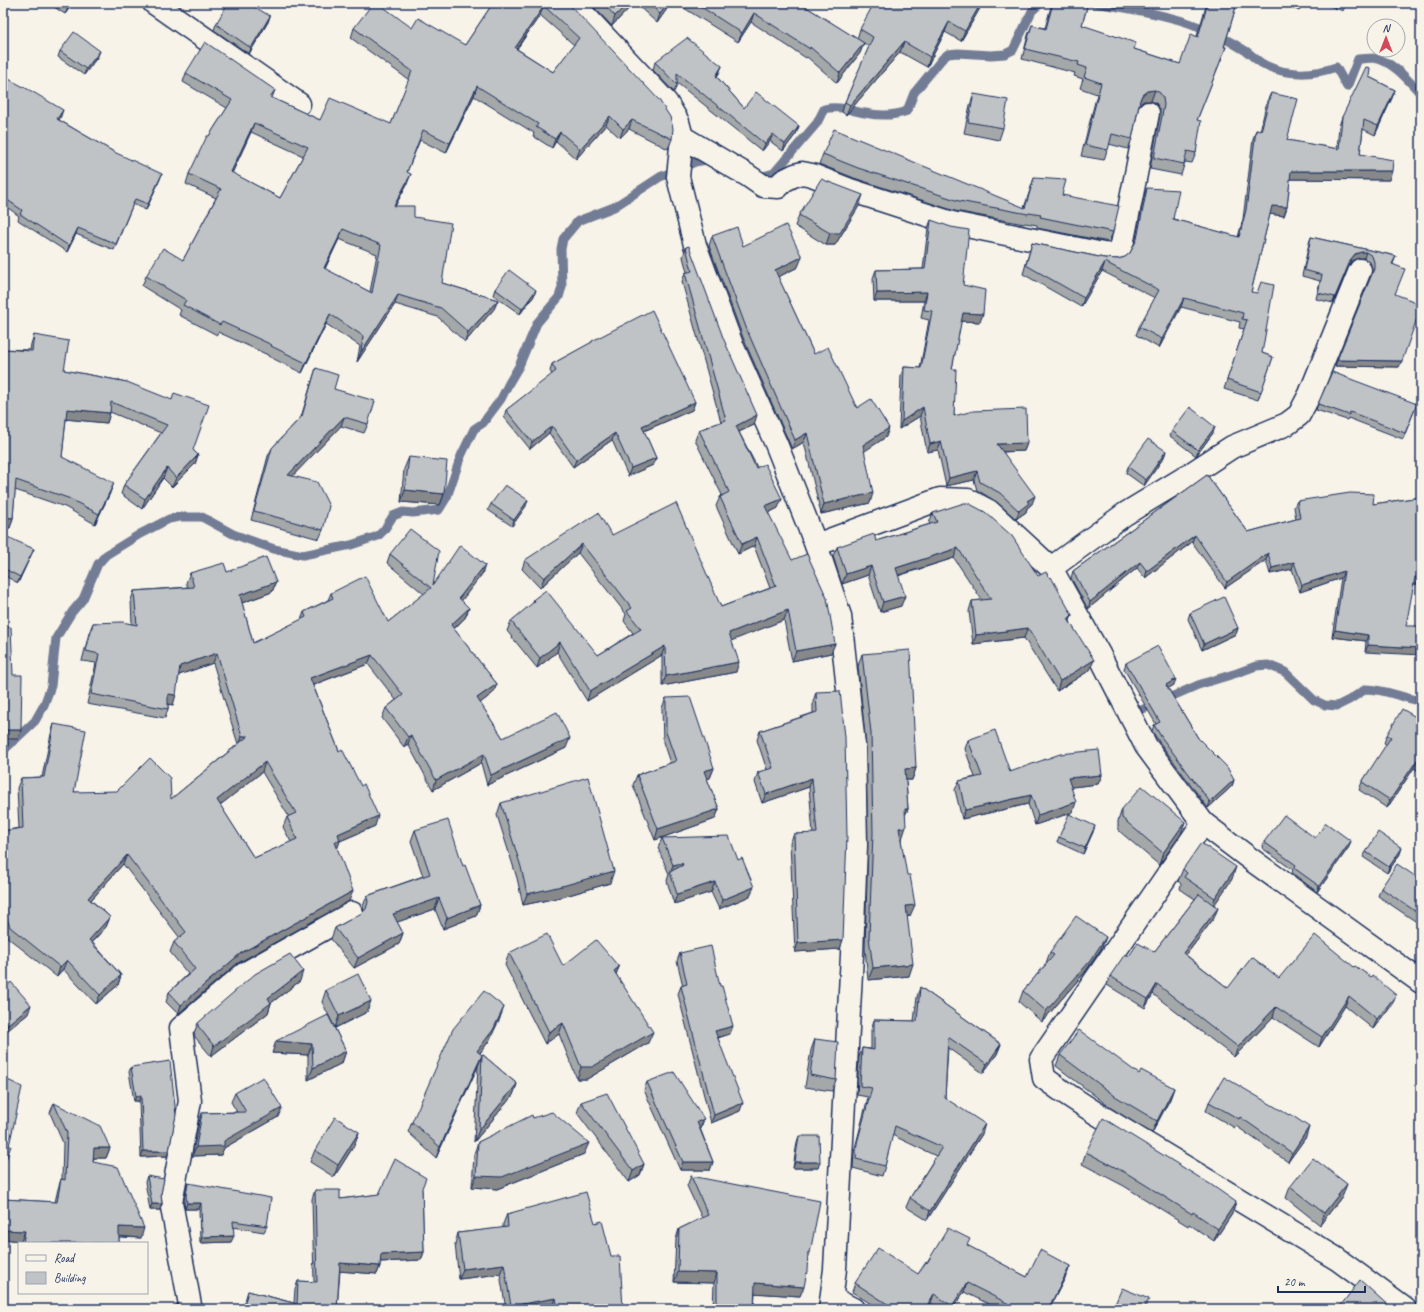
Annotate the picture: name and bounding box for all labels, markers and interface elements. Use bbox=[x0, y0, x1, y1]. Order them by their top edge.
north arrow bbox=[1366, 18, 1406, 58]
text: N bbox=[1383, 21, 1392, 35]
legend bbox=[18, 1242, 148, 1294]
text: Road bbox=[54, 1250, 76, 1266]
scale bar bbox=[1278, 1268, 1365, 1294]
text: Building bbox=[54, 1270, 86, 1286]
text: 20 m bbox=[1284, 1274, 1306, 1290]

